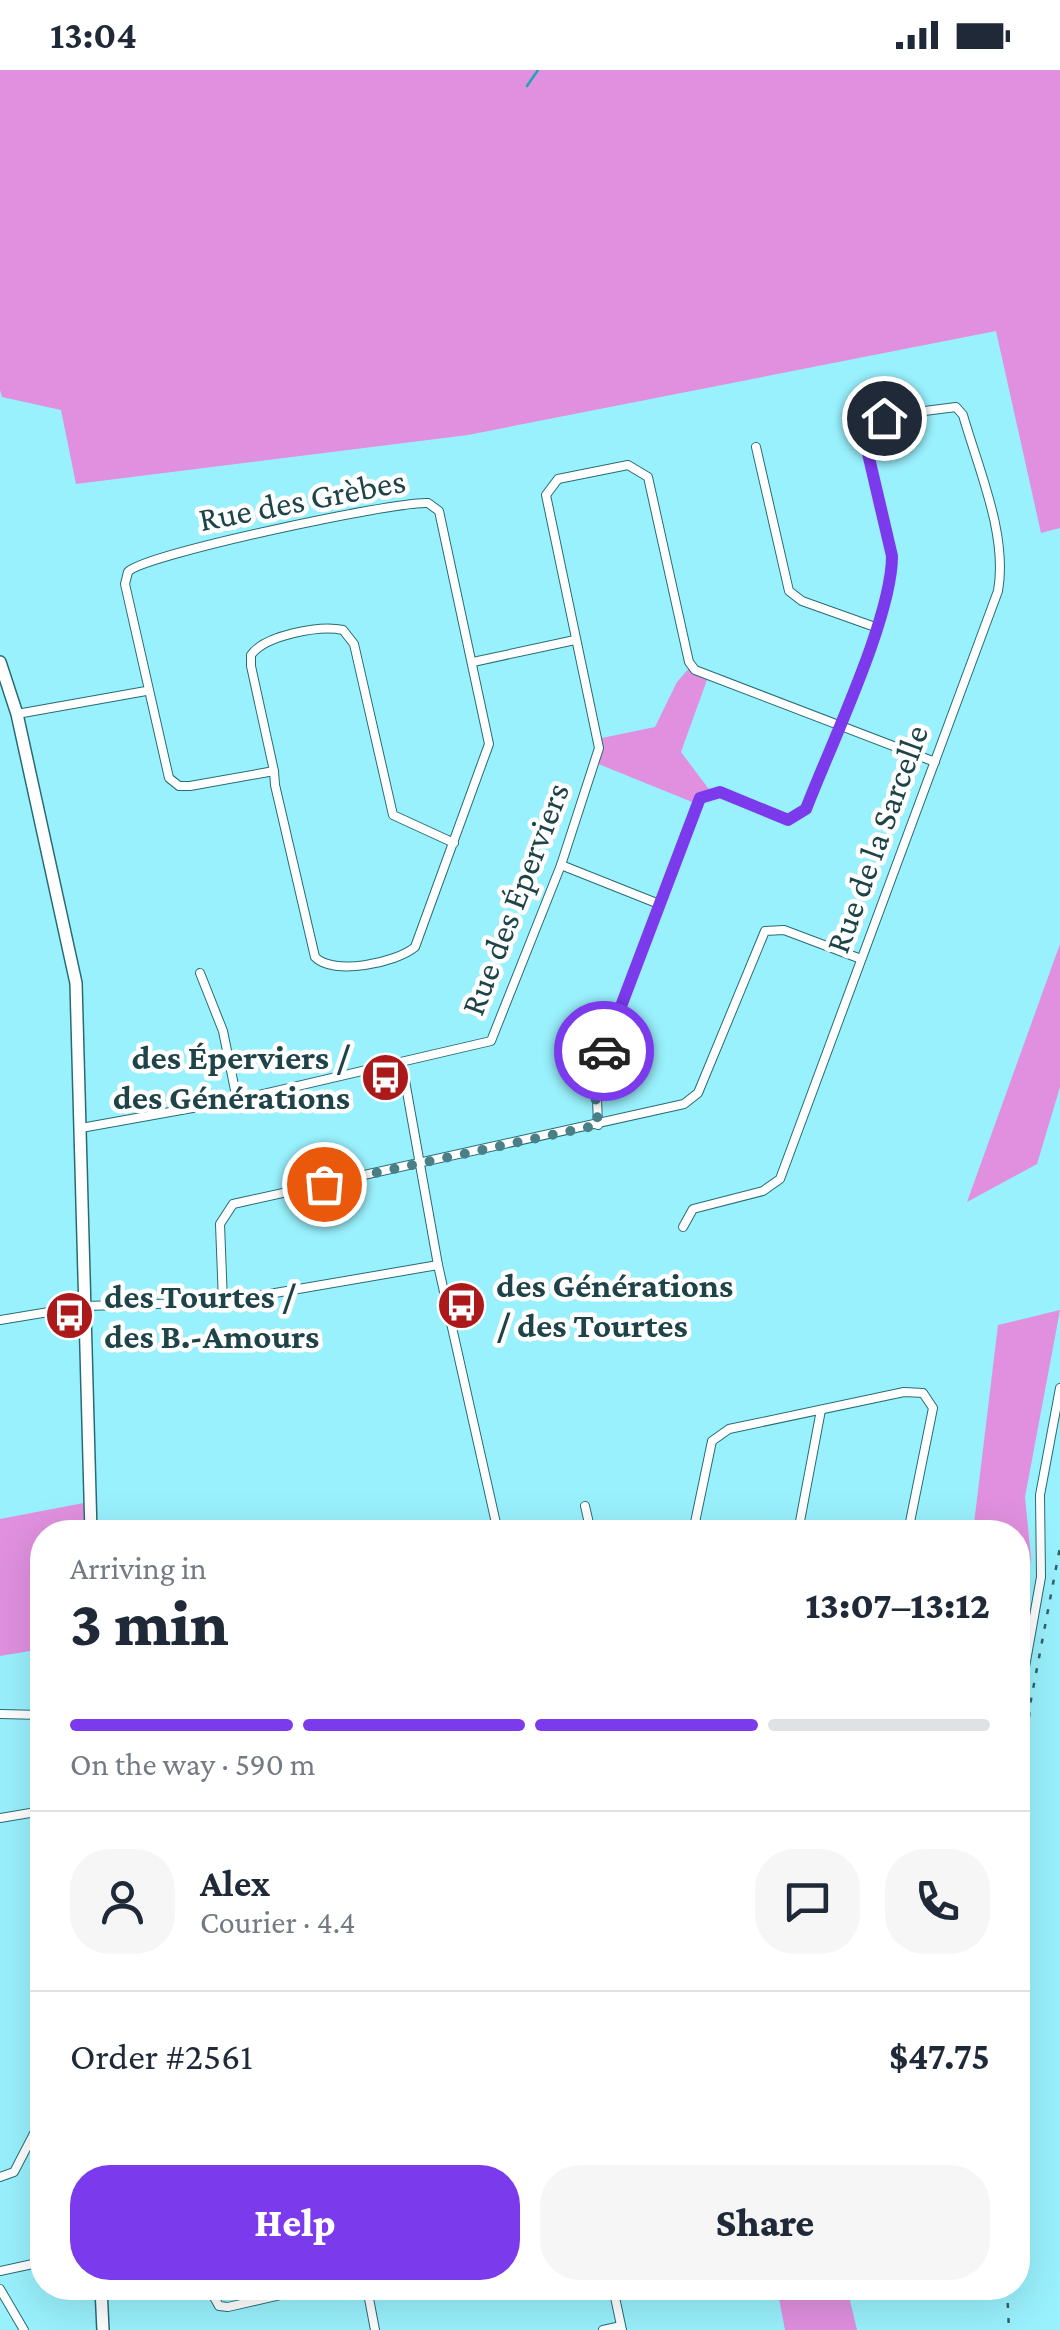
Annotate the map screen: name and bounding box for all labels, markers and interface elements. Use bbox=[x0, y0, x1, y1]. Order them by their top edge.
text: 13:04 bbox=[50, 14, 137, 56]
pin bbox=[842, 376, 927, 461]
icon: home bbox=[857, 391, 912, 446]
street label: Rue des Grèbes bbox=[195, 461, 409, 539]
street label: Rue de la Sarcelle bbox=[818, 720, 936, 958]
street label: Rue des Éperviers bbox=[453, 777, 577, 1021]
courier bbox=[554, 1001, 654, 1101]
icon: car bbox=[577, 1024, 632, 1079]
place label: des Éperviers / des Générations bbox=[113, 1038, 351, 1117]
bus stop icon: des Éperviers / des Générations bbox=[359, 1051, 411, 1103]
pin bbox=[282, 1142, 367, 1227]
icon: bag bbox=[297, 1157, 352, 1212]
place label: des Générations / des Tourtes bbox=[496, 1266, 733, 1345]
place label: des Tourtes / des B.-Amours bbox=[104, 1277, 319, 1356]
bus stop icon: des Générations / des Tourtes bbox=[435, 1279, 487, 1331]
bus stop icon: des Tourtes / des B.-Amours bbox=[43, 1290, 95, 1342]
text: Arriving in bbox=[70, 1550, 207, 1586]
text: 13:07–13:12 bbox=[805, 1584, 990, 1626]
text: 3 min bbox=[70, 1587, 229, 1659]
text: On the way · 590 m bbox=[70, 1746, 316, 1782]
button: person bbox=[70, 1849, 175, 1954]
button: chat bbox=[755, 1849, 860, 1954]
button: phone bbox=[885, 1849, 990, 1954]
text: Alex bbox=[200, 1862, 270, 1904]
text: Courier · 4.4 bbox=[200, 1904, 356, 1940]
text: Order #2561 bbox=[70, 2035, 253, 2077]
text: $47.75 bbox=[889, 2035, 990, 2077]
button: Help bbox=[70, 2165, 520, 2280]
button: Share bbox=[540, 2165, 990, 2280]

